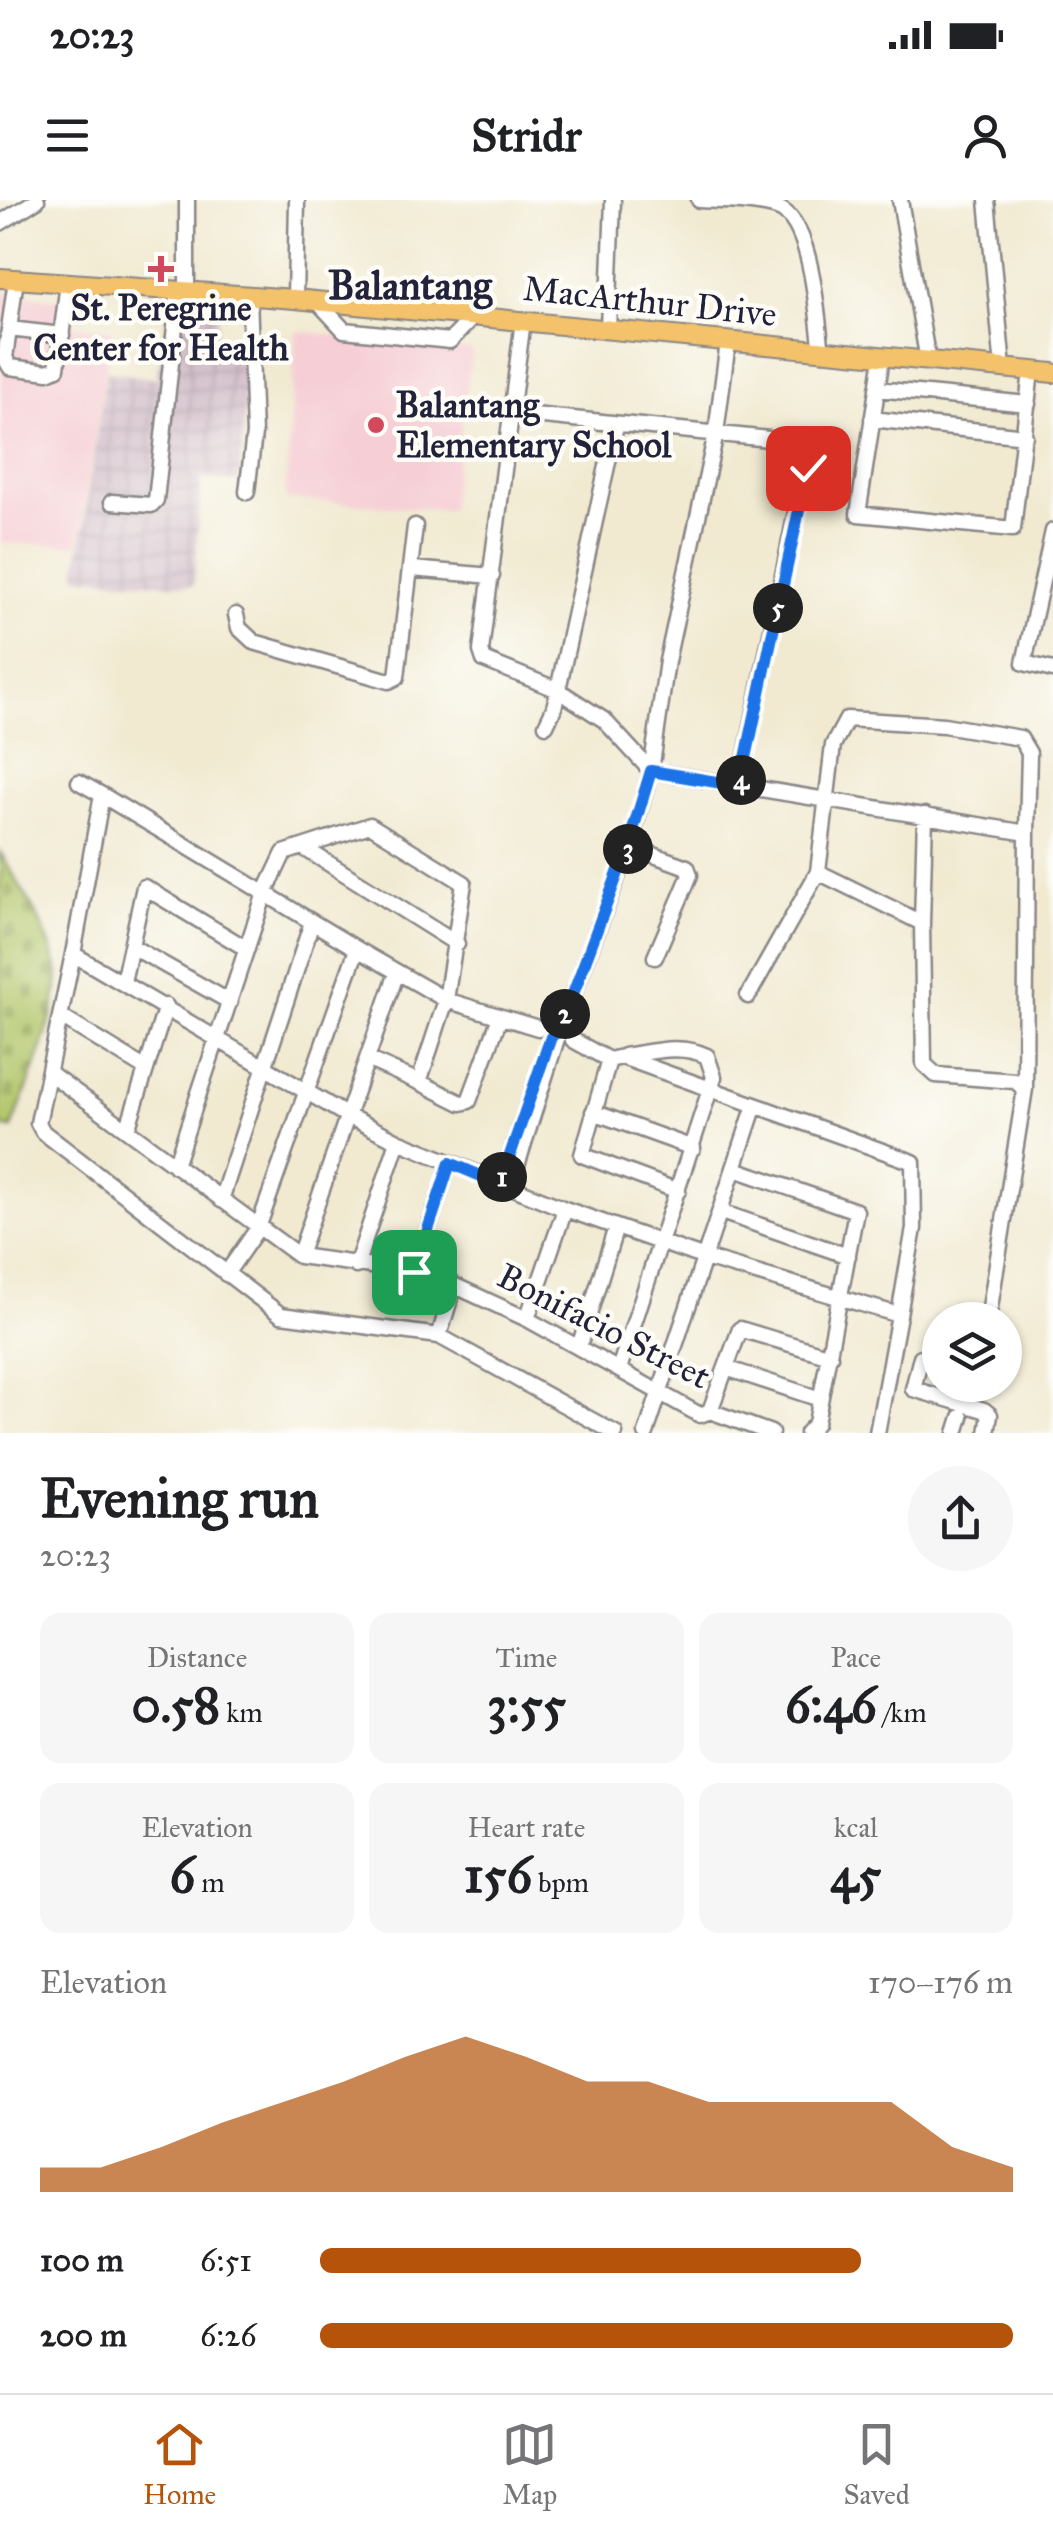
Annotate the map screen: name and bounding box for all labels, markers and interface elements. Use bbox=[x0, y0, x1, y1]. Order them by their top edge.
text: 20:23 bbox=[50, 12, 134, 58]
icon: menu bbox=[40, 108, 95, 163]
text: Stridr bbox=[471, 108, 582, 163]
icon: person bbox=[958, 108, 1013, 163]
marker: St. Peregrine Center for Health bbox=[148, 256, 174, 282]
district label: Balantang bbox=[328, 261, 493, 310]
street label: MacArthur Drive bbox=[521, 267, 779, 336]
place label: St. Peregrine Center for Health bbox=[33, 287, 289, 370]
place label: Balantang Elementary School bbox=[396, 384, 672, 467]
marker: Balantang Elementary School bbox=[365, 414, 387, 436]
pin bbox=[766, 426, 851, 511]
icon: check bbox=[781, 441, 836, 496]
pin: 5 bbox=[753, 583, 803, 633]
text: 5 bbox=[771, 590, 785, 625]
pin: 4 bbox=[716, 755, 766, 805]
text: 4 bbox=[733, 762, 749, 797]
pin: 3 bbox=[603, 824, 653, 874]
text: 3 bbox=[622, 831, 634, 866]
pin: 2 bbox=[540, 989, 590, 1039]
text: 2 bbox=[558, 996, 572, 1031]
pin: 1 bbox=[477, 1152, 527, 1202]
text: 1 bbox=[496, 1159, 508, 1194]
pin bbox=[372, 1230, 457, 1315]
icon: arrive bbox=[387, 1245, 442, 1300]
street label: Bonifacio Street bbox=[490, 1254, 717, 1398]
map controls bbox=[922, 1302, 1022, 1402]
button: layers bbox=[922, 1302, 1022, 1402]
text: Evening run bbox=[40, 1465, 319, 1532]
button: share bbox=[908, 1466, 1013, 1571]
text: 20:23 bbox=[40, 1536, 111, 1575]
text: Distance bbox=[147, 1640, 247, 1675]
text: Time bbox=[495, 1640, 557, 1675]
text: Pace bbox=[830, 1640, 881, 1675]
text: 0.58 bbox=[132, 1675, 220, 1736]
text: 3:55 bbox=[487, 1675, 566, 1736]
text: 6:46 bbox=[785, 1675, 877, 1736]
text: km bbox=[220, 1695, 263, 1730]
text: /km bbox=[877, 1695, 927, 1730]
text: Elevation bbox=[142, 1810, 253, 1845]
text: Heart rate bbox=[468, 1810, 585, 1845]
text: kcal bbox=[834, 1810, 878, 1845]
text: 6 bbox=[170, 1845, 195, 1906]
text: 156 bbox=[464, 1845, 532, 1906]
text: 45 bbox=[830, 1845, 881, 1906]
text: m bbox=[195, 1865, 225, 1900]
text: bpm bbox=[532, 1865, 589, 1900]
text: Elevation bbox=[40, 1963, 167, 2002]
text: 170–176 m bbox=[868, 1963, 1013, 2002]
text: 100 m bbox=[40, 2241, 124, 2280]
text: 6:51 bbox=[200, 2241, 252, 2280]
text: 200 m bbox=[40, 2316, 127, 2355]
text: 6:26 bbox=[200, 2316, 257, 2355]
tab: Home bbox=[143, 2417, 216, 2512]
tab: Map bbox=[502, 2417, 557, 2512]
tab: Saved bbox=[843, 2417, 910, 2512]

